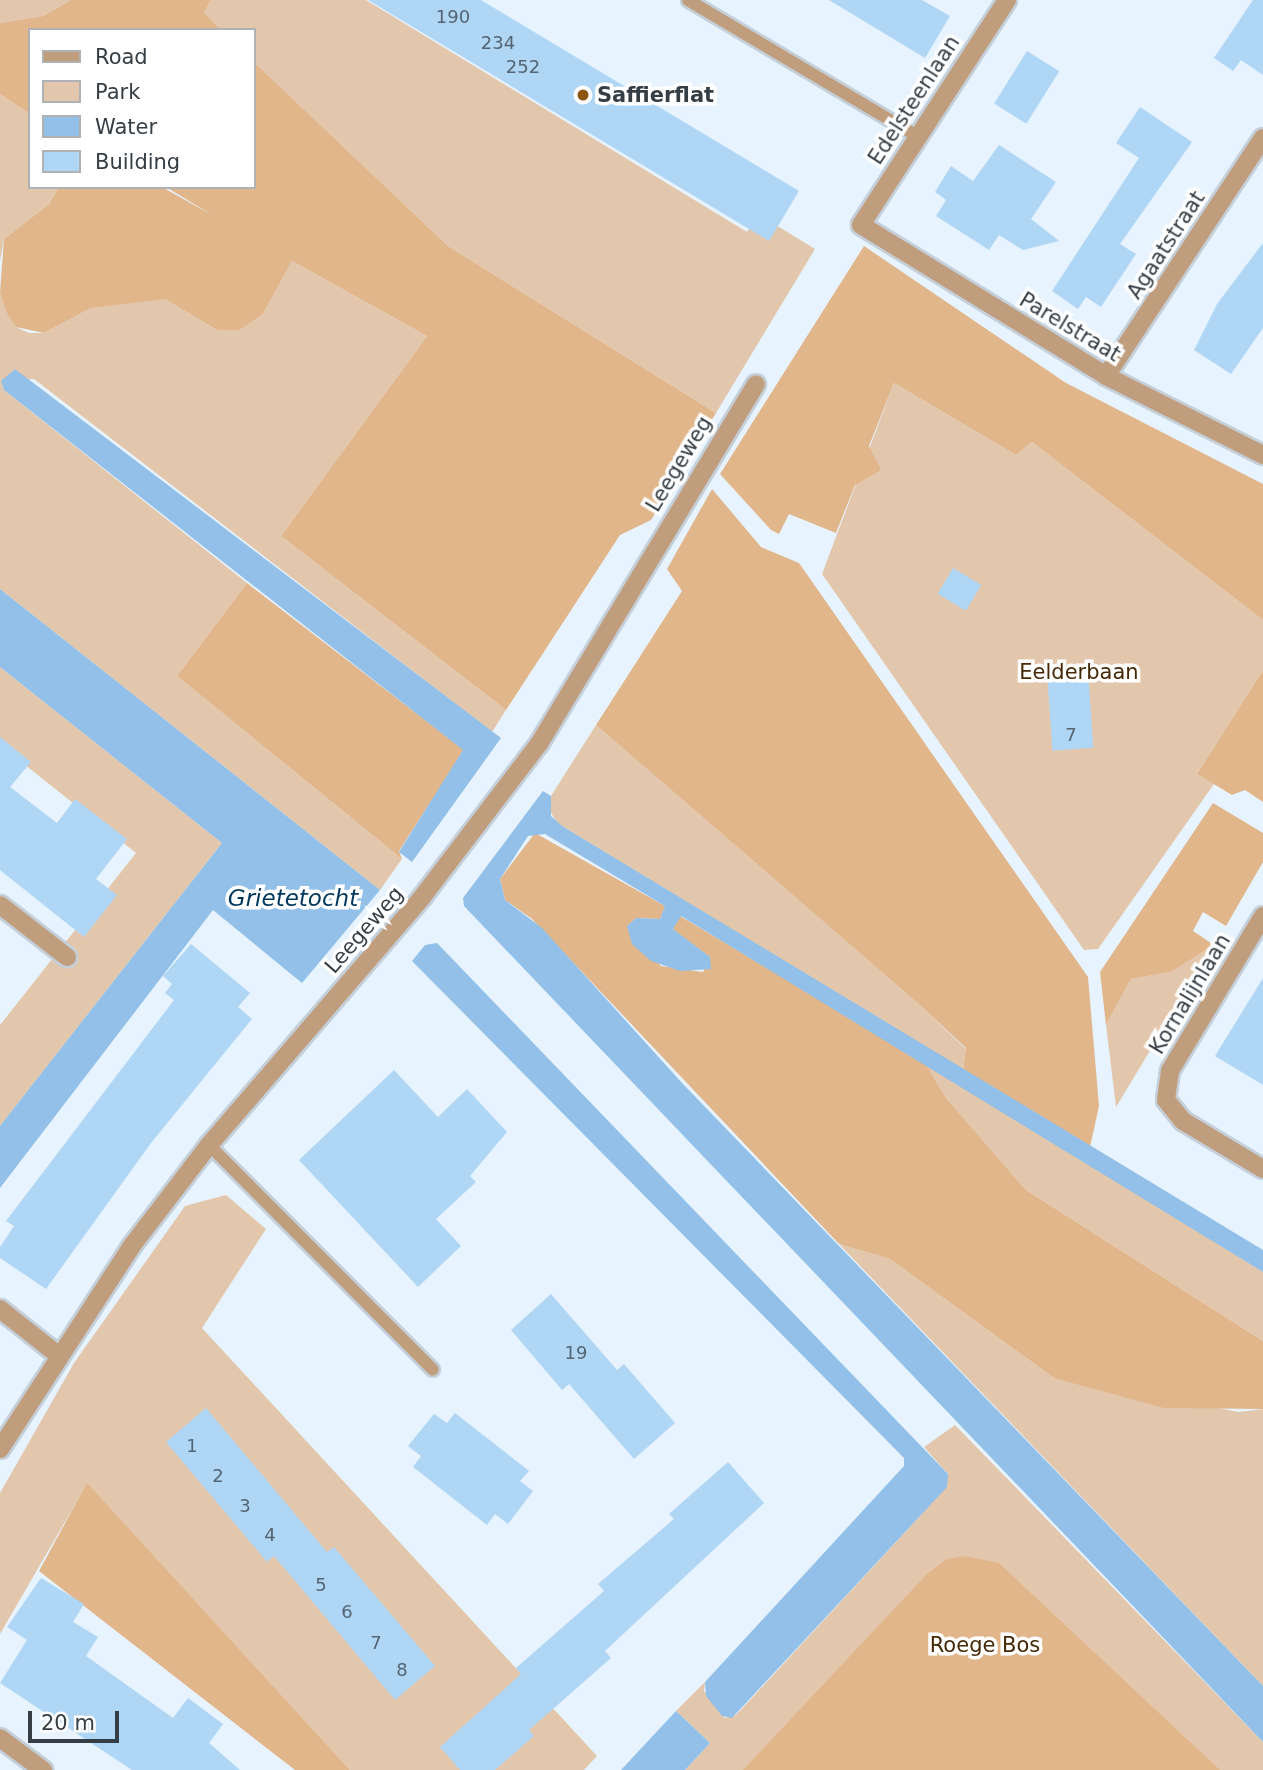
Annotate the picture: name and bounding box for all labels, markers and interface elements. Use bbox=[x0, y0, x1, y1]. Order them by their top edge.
house number: 190 bbox=[436, 6, 470, 28]
legend bbox=[28, 28, 256, 189]
street label: Edelsteenlaan bbox=[863, 31, 965, 169]
house number: 234 bbox=[481, 32, 515, 54]
text: Road bbox=[95, 45, 148, 69]
house number: 252 bbox=[506, 56, 540, 78]
text: Park bbox=[95, 80, 140, 104]
place label: Saffierflat bbox=[597, 82, 714, 108]
marker: Saffierflat bbox=[575, 87, 591, 103]
text: Water bbox=[95, 115, 157, 139]
text: Building bbox=[95, 150, 180, 174]
street label: Agaatstraat bbox=[1122, 186, 1210, 304]
street label: Parelstraat bbox=[1015, 287, 1125, 367]
street label: Leegeweg bbox=[641, 412, 717, 516]
park label: Eelderbaan bbox=[1019, 659, 1139, 685]
house number: 7 bbox=[1065, 724, 1077, 746]
street label: Leegeweg bbox=[319, 881, 409, 979]
water label: Grietetocht bbox=[228, 884, 358, 912]
street label: Kornalijnlaan bbox=[1144, 929, 1236, 1059]
house number: 19 bbox=[565, 1342, 587, 1364]
house number: 1 bbox=[186, 1435, 198, 1457]
house number: 2 bbox=[212, 1465, 224, 1487]
house number: 3 bbox=[239, 1495, 251, 1517]
house number: 4 bbox=[264, 1524, 276, 1546]
house number: 5 bbox=[315, 1574, 327, 1596]
house number: 6 bbox=[341, 1601, 353, 1623]
house number: 7 bbox=[370, 1632, 382, 1654]
park label: Roege Bos bbox=[930, 1632, 1040, 1658]
house number: 8 bbox=[396, 1659, 408, 1681]
scale bar bbox=[32, 1696, 122, 1740]
text: 20 m bbox=[41, 1711, 95, 1735]

